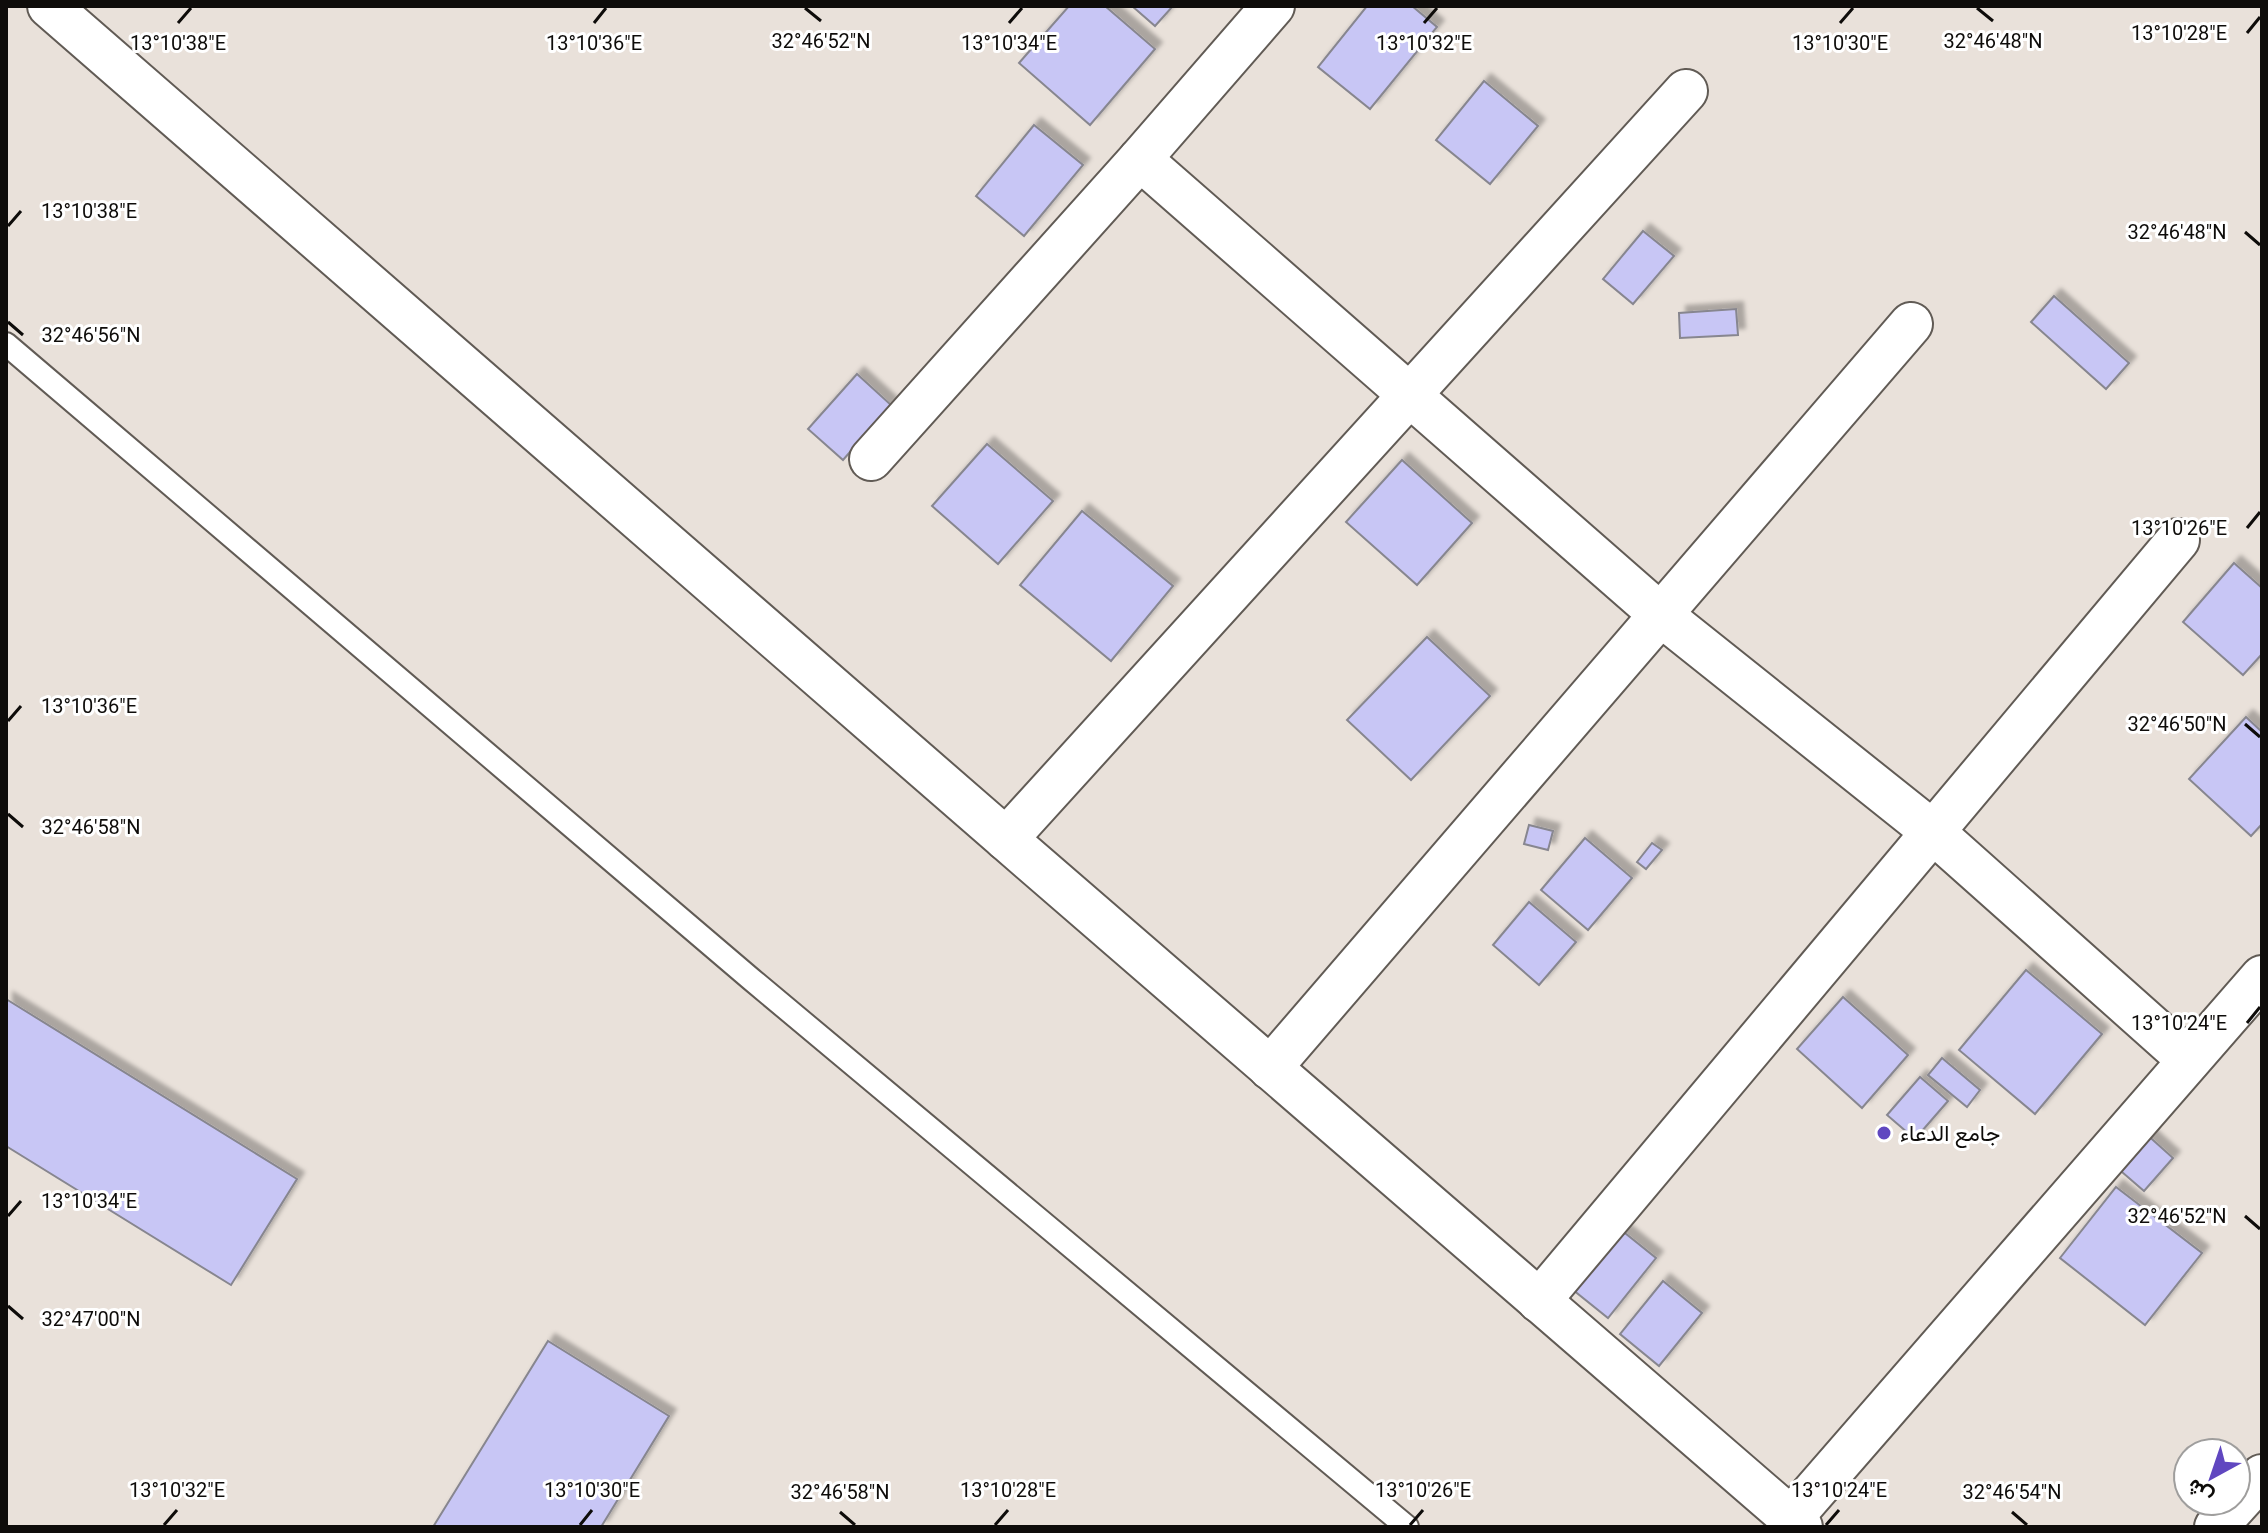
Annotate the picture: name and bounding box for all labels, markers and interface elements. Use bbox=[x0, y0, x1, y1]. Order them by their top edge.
text: 13°10'28"E bbox=[2131, 21, 2227, 45]
text: 32°46'52"N bbox=[771, 29, 871, 53]
text: 32°46'48"N bbox=[1943, 29, 2043, 53]
text: 13°10'38"E bbox=[130, 31, 226, 55]
text: 13°10'36"E bbox=[546, 31, 642, 55]
text: 13°10'34"E bbox=[961, 31, 1057, 55]
text: 13°10'32"E bbox=[1376, 31, 1472, 55]
text: 13°10'30"E bbox=[1792, 31, 1888, 55]
text: 13°10'38"E bbox=[41, 199, 137, 223]
text: 32°46'48"N bbox=[2127, 220, 2227, 244]
text: 32°46'56"N bbox=[41, 323, 141, 347]
text: 13°10'26"E bbox=[2131, 516, 2227, 540]
text: 13°10'36"E bbox=[41, 694, 137, 718]
text: 32°46'50"N bbox=[2127, 712, 2227, 736]
text: 32°46'58"N bbox=[41, 815, 141, 839]
text: 13°10'24"E bbox=[2131, 1011, 2227, 1035]
place label: جامع الدعاء bbox=[1900, 1121, 2000, 1148]
marker: جامع الدعاء bbox=[1875, 1124, 1893, 1142]
text: 13°10'34"E bbox=[41, 1189, 137, 1213]
text: 32°46'52"N bbox=[2127, 1204, 2227, 1228]
text: 32°47'00"N bbox=[41, 1307, 141, 1331]
north arrow bbox=[2172, 1437, 2252, 1517]
text: ش bbox=[2181, 1473, 2218, 1510]
text: 13°10'32"E bbox=[129, 1478, 225, 1502]
text: 13°10'30"E bbox=[544, 1478, 640, 1502]
text: 13°10'28"E bbox=[960, 1478, 1056, 1502]
text: 13°10'26"E bbox=[1375, 1478, 1471, 1502]
text: 13°10'24"E bbox=[1791, 1478, 1887, 1502]
text: 32°46'58"N bbox=[790, 1480, 890, 1504]
text: 32°46'54"N bbox=[1962, 1480, 2062, 1504]

